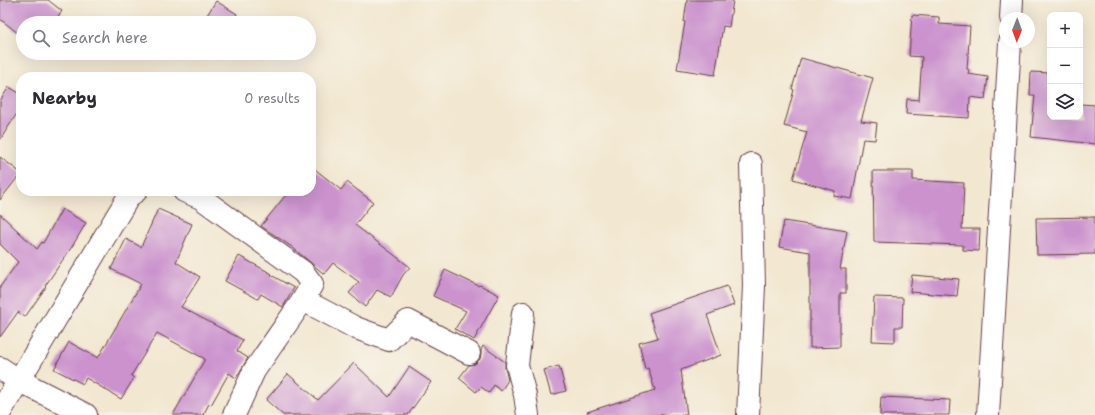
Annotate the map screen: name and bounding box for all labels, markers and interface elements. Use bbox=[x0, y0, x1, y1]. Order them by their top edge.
north arrow bbox=[999, 12, 1035, 48]
map controls bbox=[1047, 12, 1083, 120]
button: + bbox=[1047, 12, 1083, 48]
search box bbox=[16, 16, 316, 60]
icon: search bbox=[30, 27, 52, 49]
text: Search here bbox=[62, 28, 148, 48]
button: − bbox=[1047, 48, 1083, 84]
button: layers bbox=[1047, 84, 1083, 120]
text: Nearby bbox=[32, 87, 97, 109]
text: 0 results bbox=[244, 90, 300, 107]

